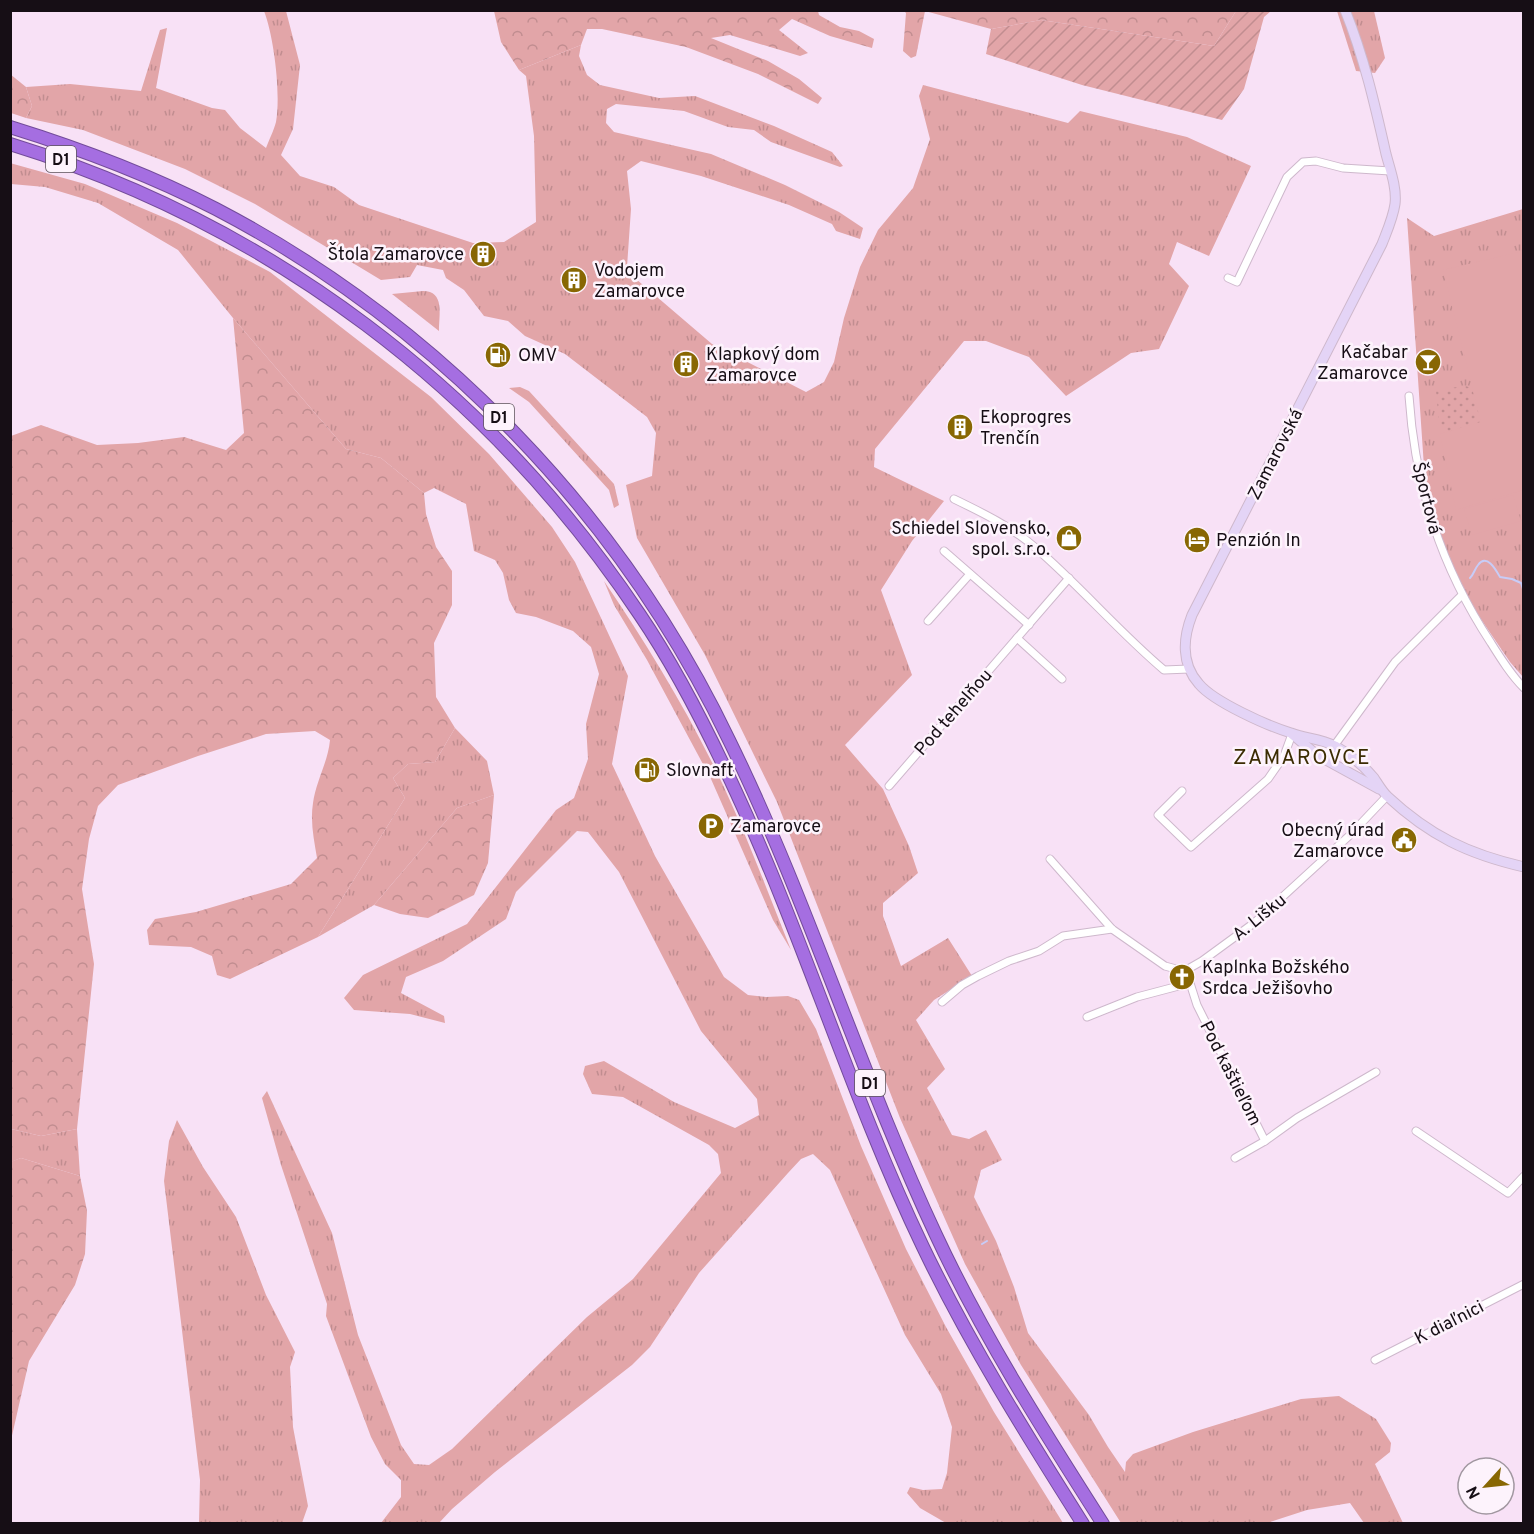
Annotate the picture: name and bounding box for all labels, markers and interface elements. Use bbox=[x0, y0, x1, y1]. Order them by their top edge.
road number: D1 bbox=[46, 146, 76, 172]
building icon: Štola Zamarovce bbox=[468, 239, 498, 269]
place label: Štola Zamarovce bbox=[327, 242, 464, 267]
place label: Vodojem Zamarovce bbox=[594, 260, 685, 304]
building icon: Vodojem Zamarovce bbox=[559, 265, 589, 295]
fuel station icon: OMV bbox=[483, 340, 513, 370]
place label: Kačabar Zamarovce bbox=[1317, 342, 1408, 386]
place label: Klapkový dom Zamarovce bbox=[706, 344, 820, 388]
place label: OMV bbox=[518, 345, 557, 368]
bar icon: Kačabar Zamarovce bbox=[1413, 347, 1443, 377]
building icon: Klapkový dom Zamarovce bbox=[671, 349, 701, 379]
road number: D1 bbox=[484, 404, 514, 430]
street label: Zamarovská bbox=[1244, 405, 1309, 504]
place label: Ekoprogres Trenčín bbox=[980, 407, 1071, 451]
building icon: Ekoprogres Trenčín bbox=[945, 412, 975, 442]
street label: Športová bbox=[1405, 459, 1448, 537]
place label: Schiedel Slovensko, spol. s.r.o. bbox=[891, 518, 1050, 562]
shop icon: Schiedel Slovensko, spol. s.r.o. bbox=[1054, 523, 1084, 553]
hotel icon: Penzión In bbox=[1182, 525, 1212, 555]
place label: Penzión In bbox=[1216, 530, 1301, 553]
street label: Pod tehelňou bbox=[910, 665, 998, 761]
district label: ZAMAROVCE bbox=[1233, 745, 1371, 772]
fuel station icon: Slovnaft bbox=[632, 755, 662, 785]
place label: Slovnaft bbox=[666, 760, 733, 783]
parking icon: Zamarovce bbox=[696, 811, 726, 841]
place label: Zamarovce bbox=[730, 816, 821, 839]
place label: Obecný úrad Zamarovce bbox=[1281, 820, 1384, 864]
public building icon: Obecný úrad Zamarovce bbox=[1389, 825, 1419, 855]
street label: A. Lišku bbox=[1228, 889, 1292, 947]
place label: Kaplnka Božského Srdca Ježišovho bbox=[1202, 957, 1350, 1001]
church icon: Kaplnka Božského Srdca Ježišovho bbox=[1167, 962, 1197, 992]
street label: Pod kaštieľom bbox=[1193, 1017, 1266, 1130]
road number: D1 bbox=[855, 1070, 885, 1096]
street label: K diaľnici bbox=[1411, 1296, 1488, 1351]
north arrow bbox=[1456, 1456, 1516, 1516]
text: N bbox=[1463, 1482, 1486, 1502]

